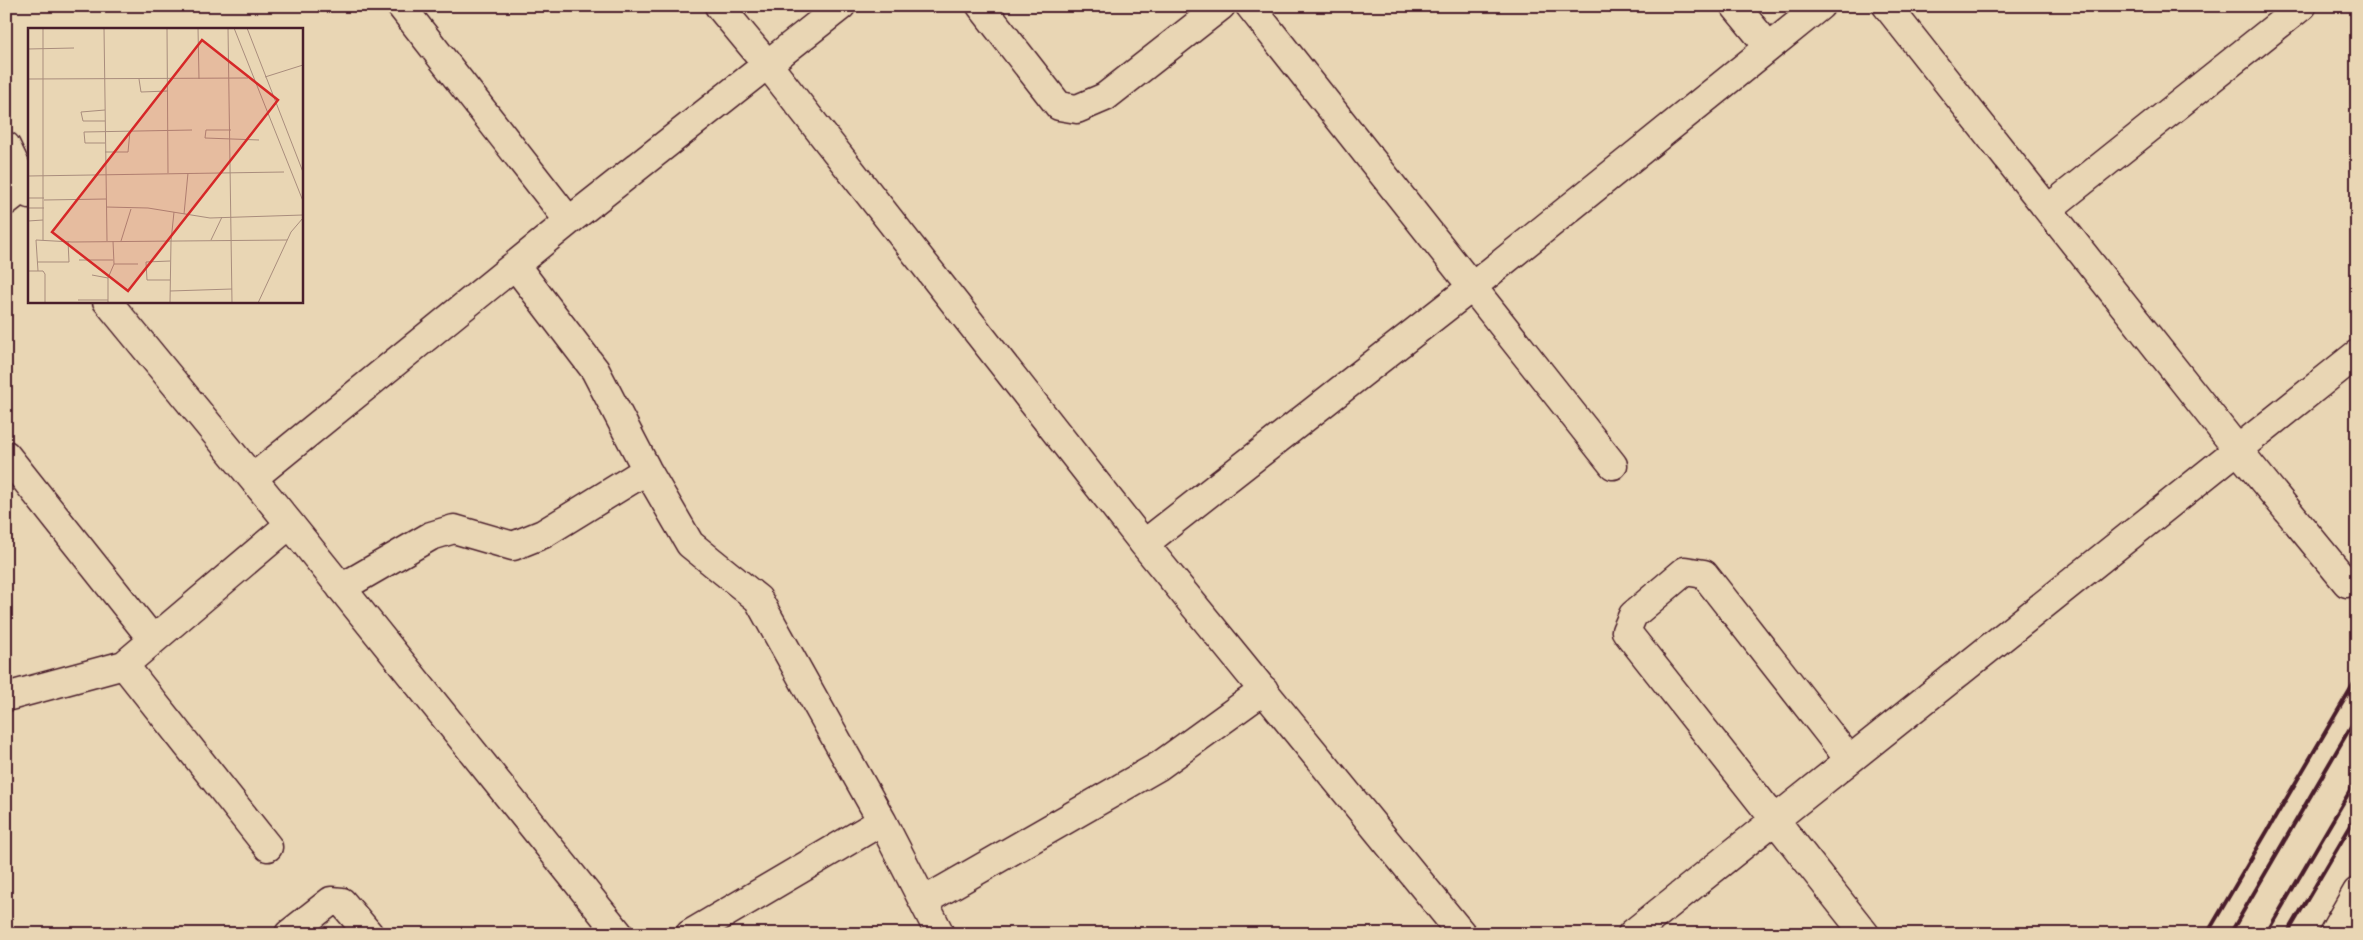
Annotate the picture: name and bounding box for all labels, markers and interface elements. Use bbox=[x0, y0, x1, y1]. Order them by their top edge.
inset map bbox=[28, 28, 302, 302]

